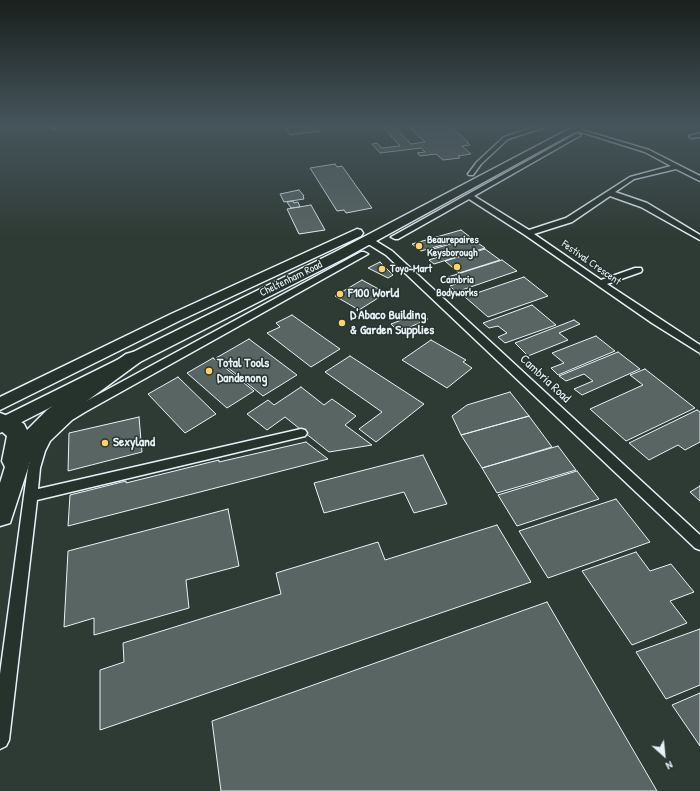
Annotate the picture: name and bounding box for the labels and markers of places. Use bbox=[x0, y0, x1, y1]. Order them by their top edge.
place label: Beaurepaires Keysborough bbox=[427, 233, 479, 259]
marker: Beaurepaires Keysborough bbox=[414, 241, 424, 251]
place label: Toyo-Mart bbox=[390, 262, 432, 276]
marker: Cambria Bodyworks bbox=[452, 262, 462, 272]
marker: Toyo-Mart bbox=[377, 264, 387, 274]
place label: Cambria Bodyworks bbox=[436, 273, 478, 299]
place label: F100 World bbox=[348, 286, 399, 302]
marker: F100 World bbox=[335, 289, 345, 299]
place label: D'Abaco Building & Garden Supplies bbox=[350, 308, 434, 339]
marker: D'Abaco Building & Garden Supplies bbox=[337, 318, 347, 328]
place label: Total Tools Dandenong bbox=[217, 356, 269, 387]
marker: Total Tools Dandenong bbox=[204, 366, 214, 376]
place label: Sexyland bbox=[113, 435, 155, 451]
marker: Sexyland bbox=[100, 438, 110, 448]

